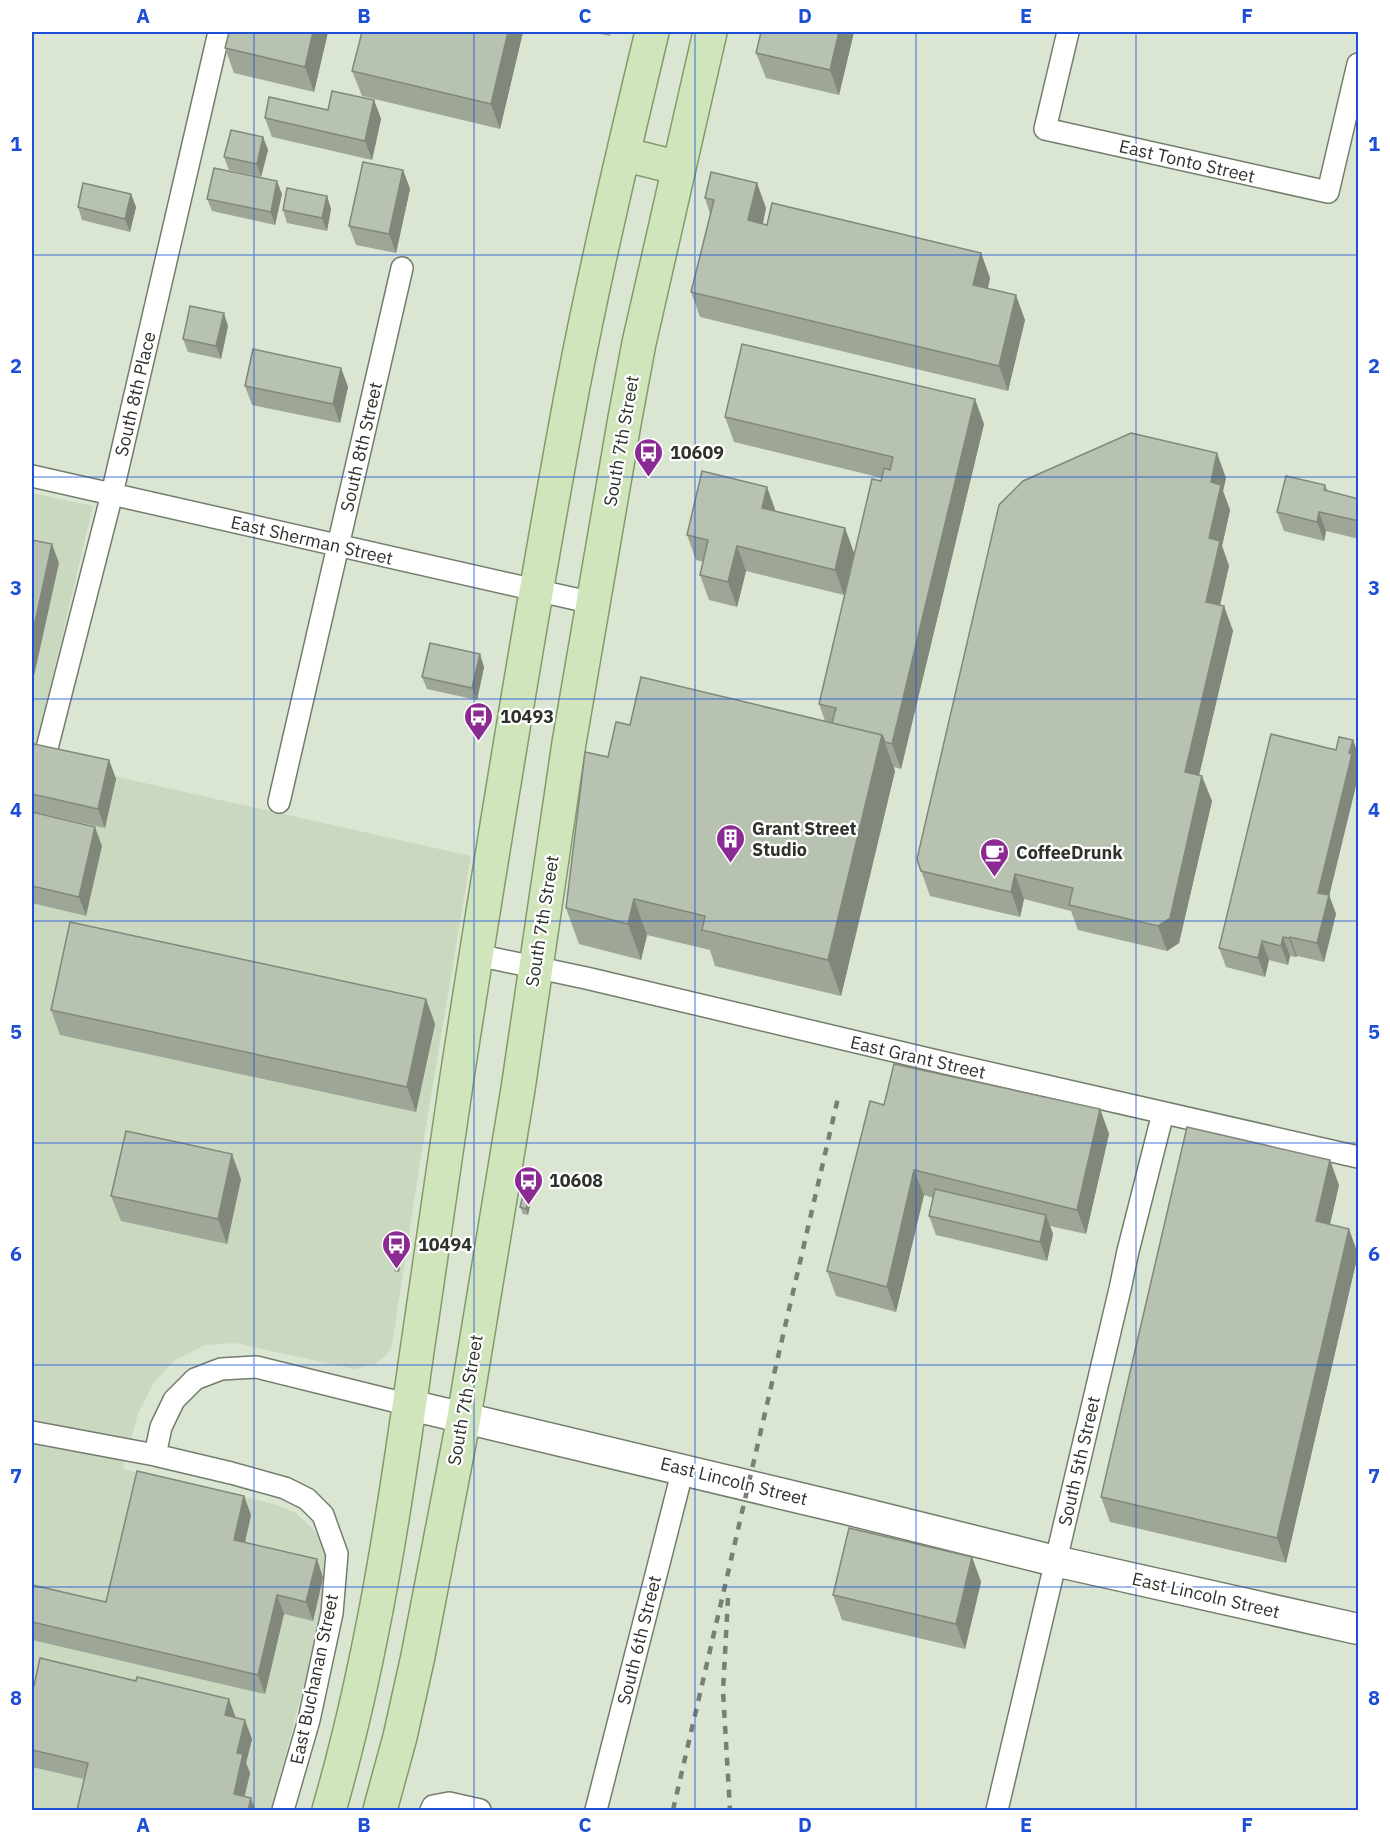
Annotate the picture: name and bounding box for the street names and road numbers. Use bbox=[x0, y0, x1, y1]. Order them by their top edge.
street label: East Tonto Street bbox=[1117, 134, 1257, 188]
street label: South 8th Place bbox=[109, 329, 161, 459]
street label: South 7th Street bbox=[598, 374, 644, 508]
street label: South 8th Street bbox=[335, 380, 387, 514]
street label: East Sherman Street bbox=[229, 510, 395, 570]
street label: South 7th Street bbox=[520, 854, 564, 988]
street label: East Grant Street bbox=[848, 1030, 988, 1084]
street label: South 7th Street bbox=[442, 1333, 488, 1467]
street label: South 5th Street bbox=[1053, 1394, 1105, 1528]
street label: East Lincoln Street bbox=[658, 1452, 810, 1510]
street label: East Lincoln Street bbox=[1130, 1567, 1282, 1623]
street label: South 6th Street bbox=[612, 1573, 666, 1707]
street label: East Buchanan Street bbox=[285, 1592, 343, 1766]

